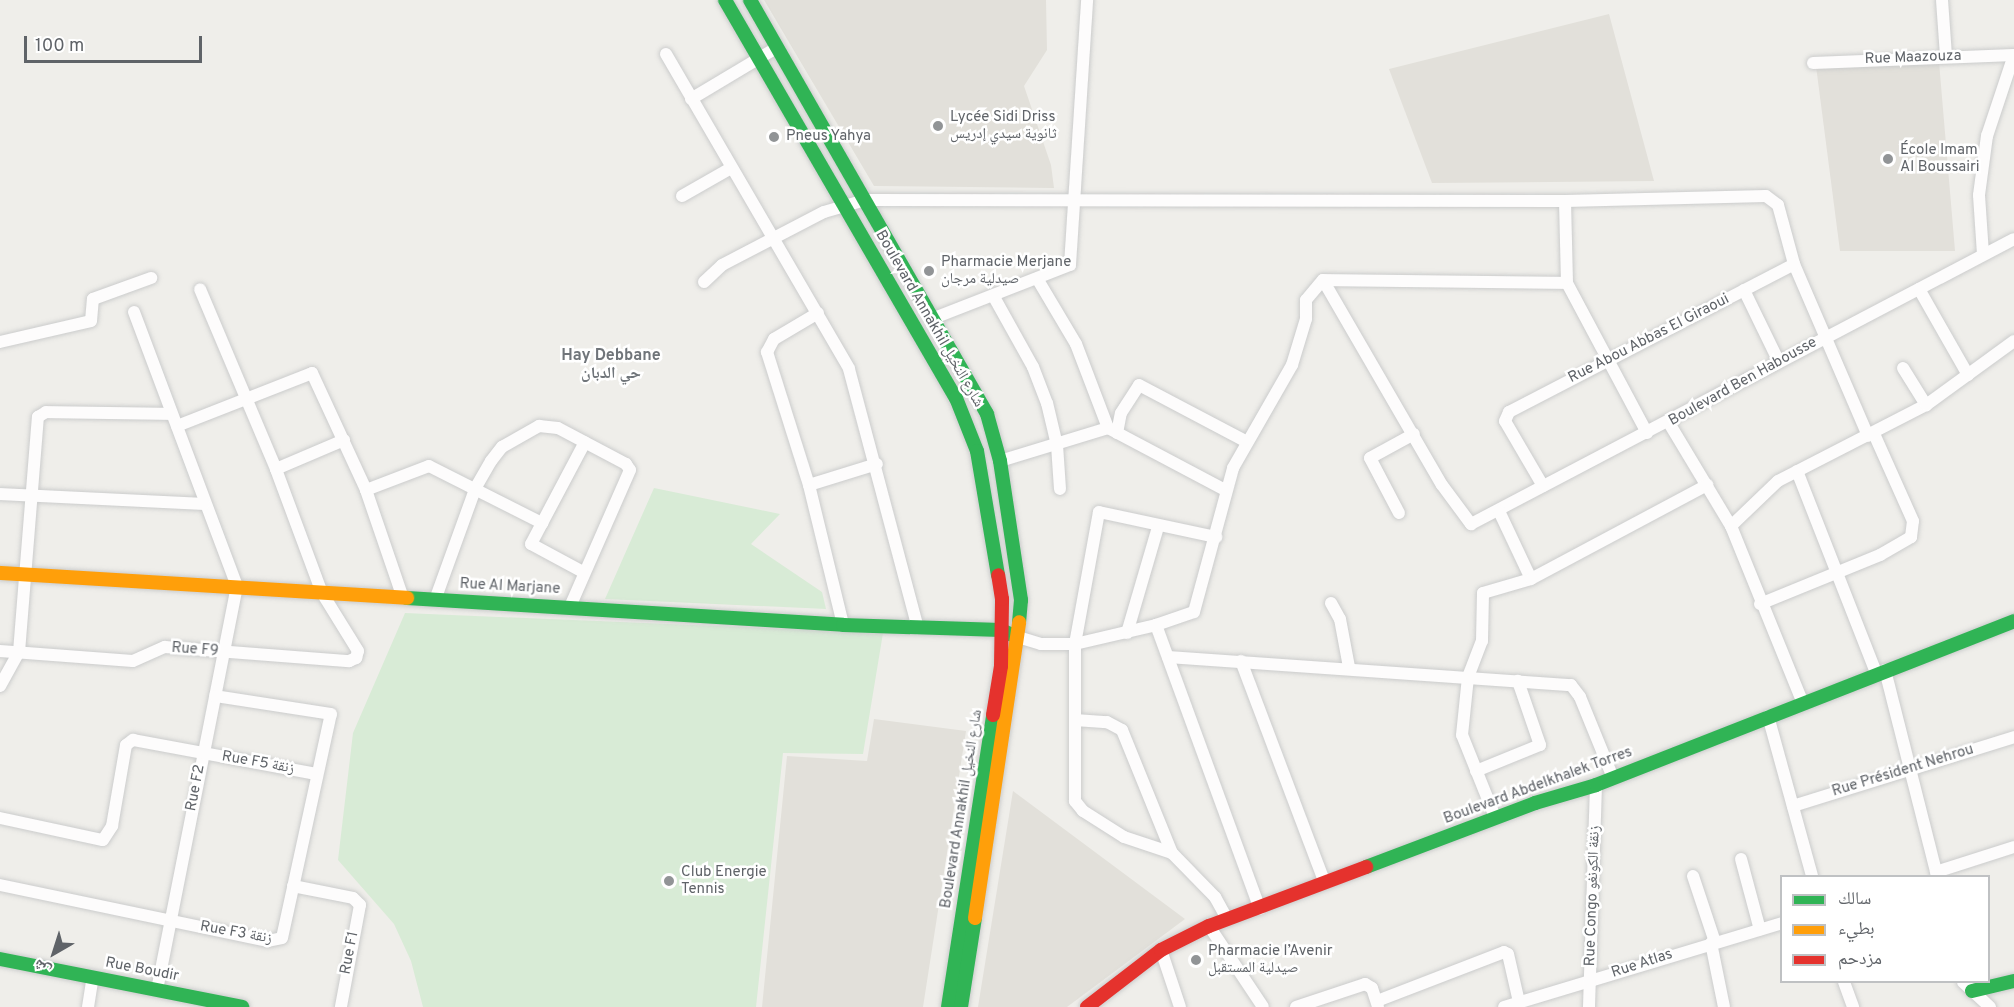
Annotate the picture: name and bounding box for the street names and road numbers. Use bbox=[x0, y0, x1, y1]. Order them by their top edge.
street label: Rue Maazouza bbox=[1864, 47, 1962, 69]
street label: Boulevard Annakhil شارع النخيل bbox=[871, 227, 987, 411]
street label: Rue Abou Abbas El Giraoui bbox=[1565, 290, 1733, 388]
street label: Boulevard Ben Habousse bbox=[1666, 334, 1820, 430]
street label: Rue Al Marjane bbox=[459, 575, 561, 599]
street label: Rue F9 bbox=[171, 639, 219, 661]
street label: Boulevard Annakhil شارع النخيل bbox=[937, 708, 987, 910]
street label: Rue Président Nehrou bbox=[1830, 741, 1976, 801]
street label: Boulevard Abdelkhalek Torres bbox=[1441, 743, 1635, 829]
street label: Rue F5 زنقة bbox=[220, 748, 296, 778]
street label: Rue F2 bbox=[183, 763, 209, 813]
street label: Rue Congo زنقة الكونغو bbox=[1582, 825, 1604, 967]
street label: Rue F3 زنقة bbox=[199, 918, 273, 948]
street label: Rue F1 bbox=[337, 930, 363, 976]
street label: Rue Atlas bbox=[1609, 946, 1675, 982]
street label: Rue Boudir bbox=[104, 954, 180, 986]

